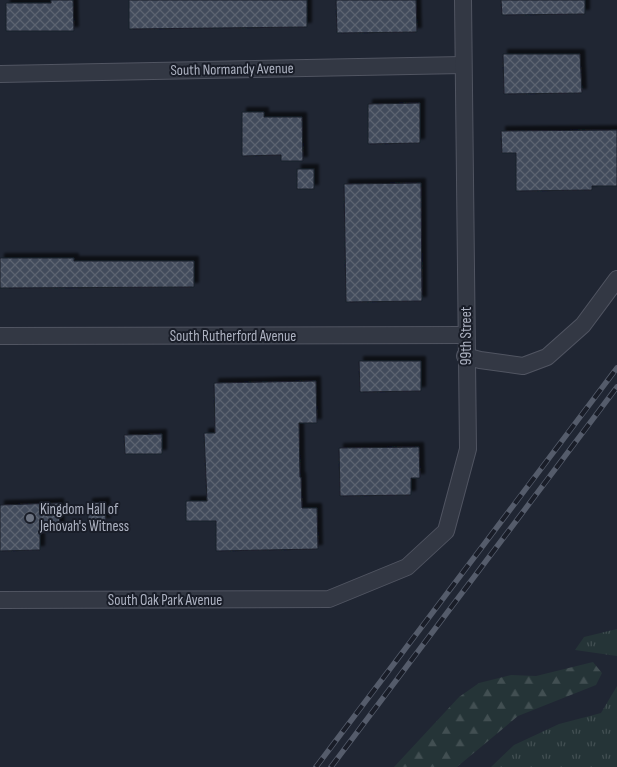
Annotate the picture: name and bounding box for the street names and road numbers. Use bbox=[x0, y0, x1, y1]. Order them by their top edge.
street label: South Normandy Avenue bbox=[170, 59, 294, 80]
street label: 99th Street bbox=[457, 306, 476, 365]
street label: South Rutherford Avenue bbox=[170, 327, 296, 346]
street label: South Oak Park Avenue bbox=[108, 591, 222, 610]

